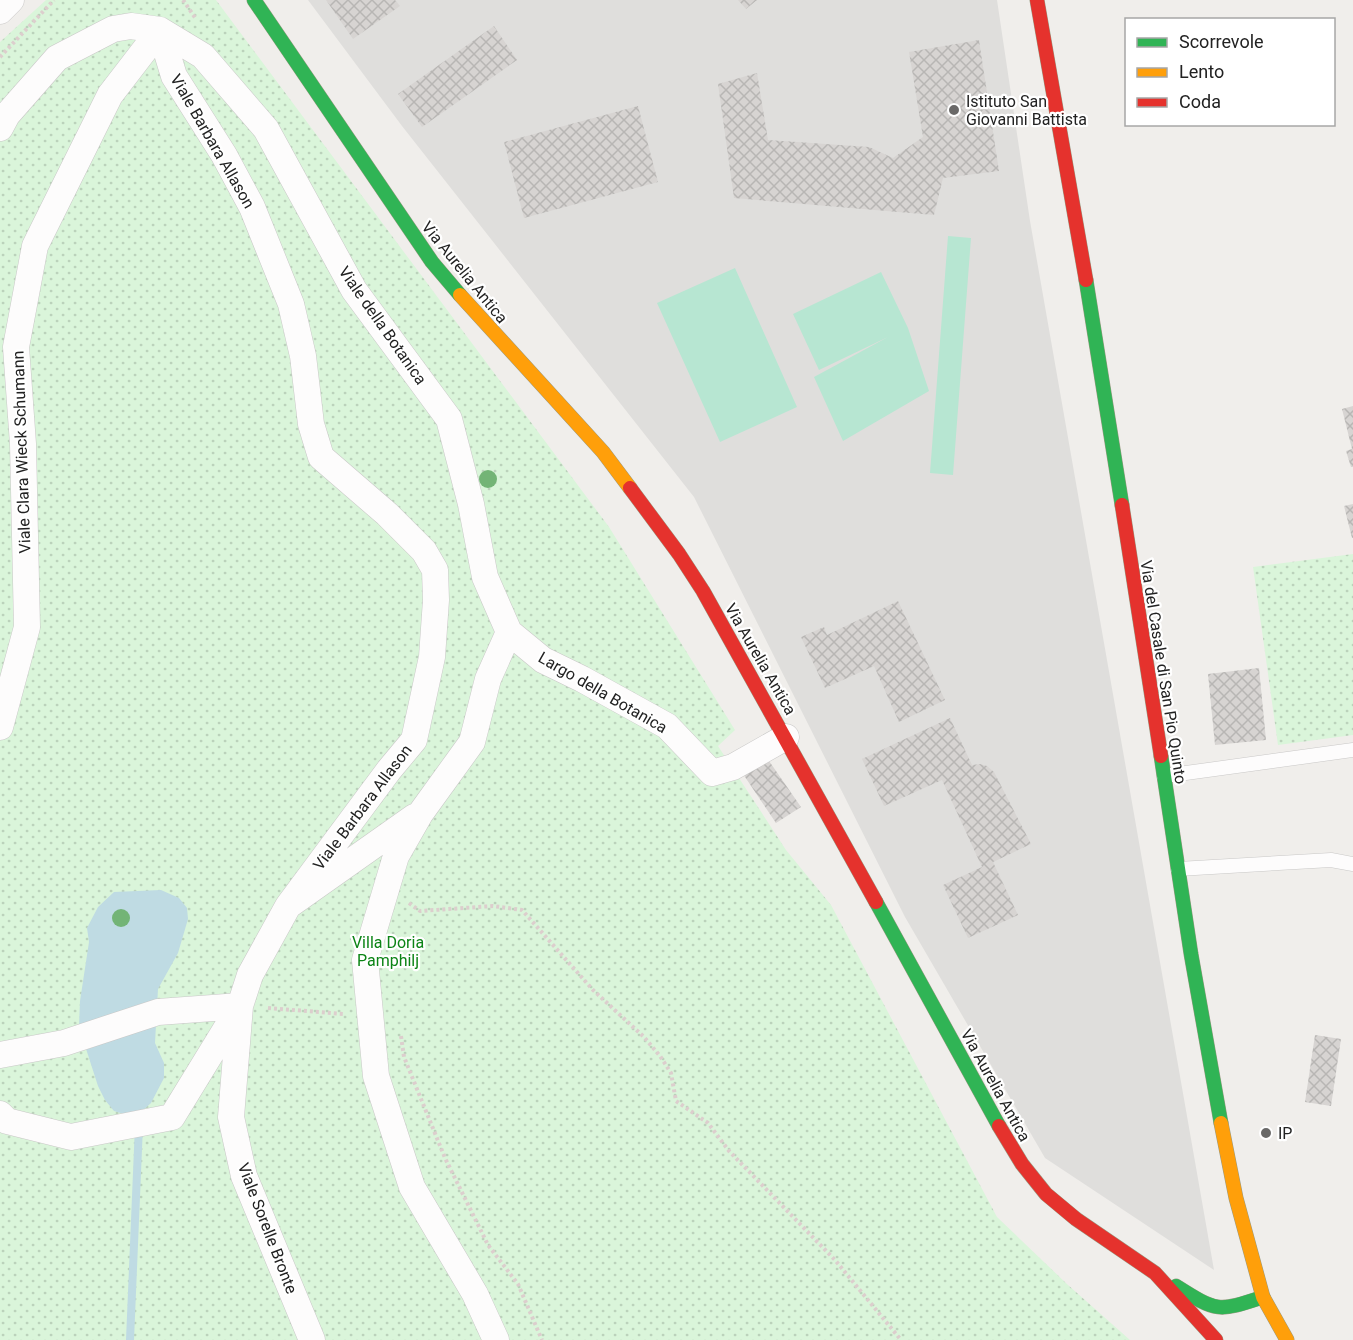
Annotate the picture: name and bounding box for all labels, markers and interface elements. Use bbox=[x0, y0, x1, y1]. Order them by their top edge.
legend bbox=[1125, 18, 1335, 126]
text: Scorrevole bbox=[1179, 31, 1264, 52]
text: Lento bbox=[1179, 61, 1224, 82]
street label: Viale Barbara Allason bbox=[166, 71, 259, 212]
text: Coda bbox=[1179, 91, 1221, 112]
place label: Istituto San Giovanni Battista bbox=[966, 92, 1087, 129]
marker: Istituto San Giovanni Battista bbox=[947, 103, 961, 117]
street label: Via Aurelia Antica bbox=[418, 218, 512, 327]
street label: Viale della Botanica bbox=[335, 263, 431, 388]
street label: Viale Clara Wieck Schumann bbox=[8, 350, 35, 554]
street label: Via del Casale di San Pio Quinto bbox=[1136, 559, 1191, 785]
street label: Via Aurelia Antica bbox=[721, 600, 800, 718]
street label: Largo della Botanica bbox=[535, 648, 670, 737]
street label: Viale Barbara Allason bbox=[309, 741, 416, 874]
park label: Villa Doria Pamphilj bbox=[352, 933, 424, 970]
street label: Via Aurelia Antica bbox=[957, 1026, 1034, 1145]
place label: IP bbox=[1278, 1124, 1292, 1143]
marker: IP bbox=[1259, 1126, 1273, 1140]
street label: Viale Sorelle Bronte bbox=[234, 1160, 301, 1296]

